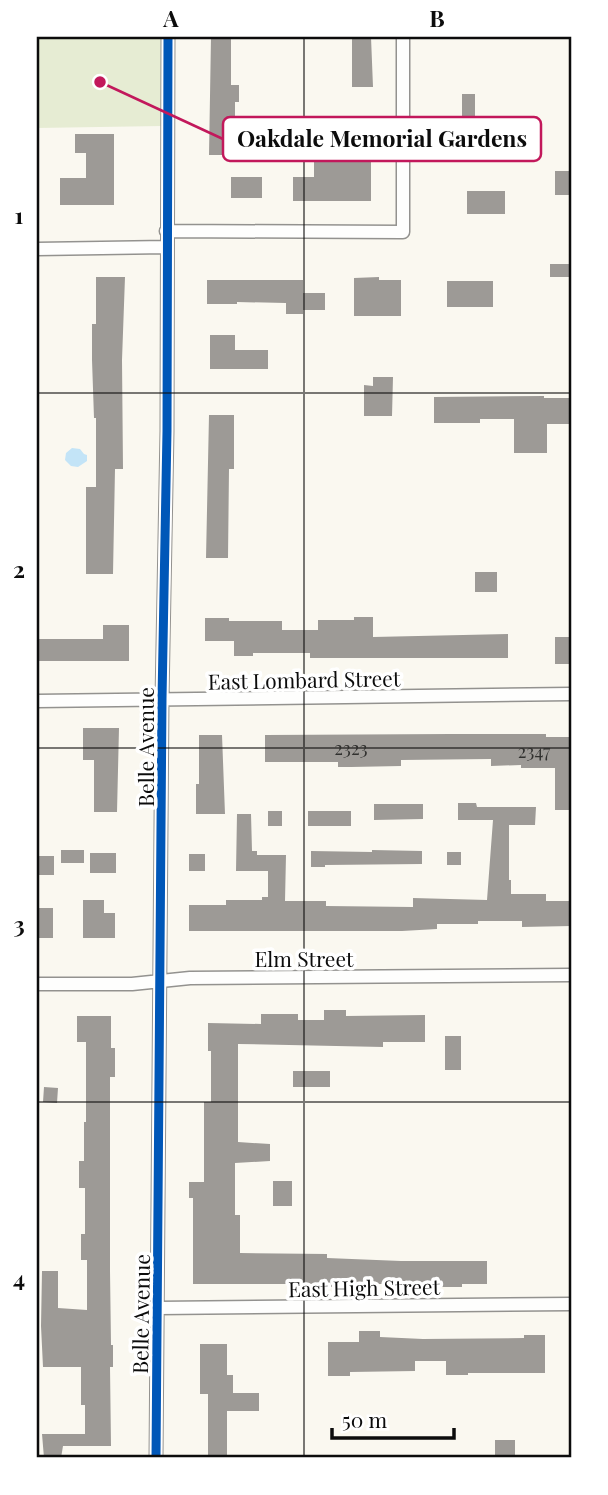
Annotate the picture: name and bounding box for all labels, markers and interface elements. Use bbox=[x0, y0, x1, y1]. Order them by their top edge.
text: A bbox=[162, 2, 179, 33]
text: B bbox=[429, 2, 445, 33]
callout: Oakdale Memorial Gardens bbox=[223, 117, 541, 161]
text: Oakdale Memorial Gardens bbox=[237, 122, 527, 153]
text: 1 bbox=[15, 199, 24, 230]
text: 2 bbox=[13, 553, 25, 584]
street label: East Lombard Street bbox=[208, 663, 401, 695]
street label: Belle Avenue bbox=[131, 687, 159, 807]
house number: 2323 bbox=[334, 736, 368, 760]
house number: 2347 bbox=[518, 739, 551, 763]
text: 3 bbox=[13, 908, 25, 939]
street label: Elm Street bbox=[254, 944, 354, 972]
street label: Belle Avenue bbox=[125, 1254, 155, 1374]
text: 4 bbox=[13, 1262, 25, 1293]
street label: East High Street bbox=[288, 1272, 441, 1302]
scale bar bbox=[332, 1397, 454, 1441]
text: 50 m bbox=[342, 1405, 388, 1433]

